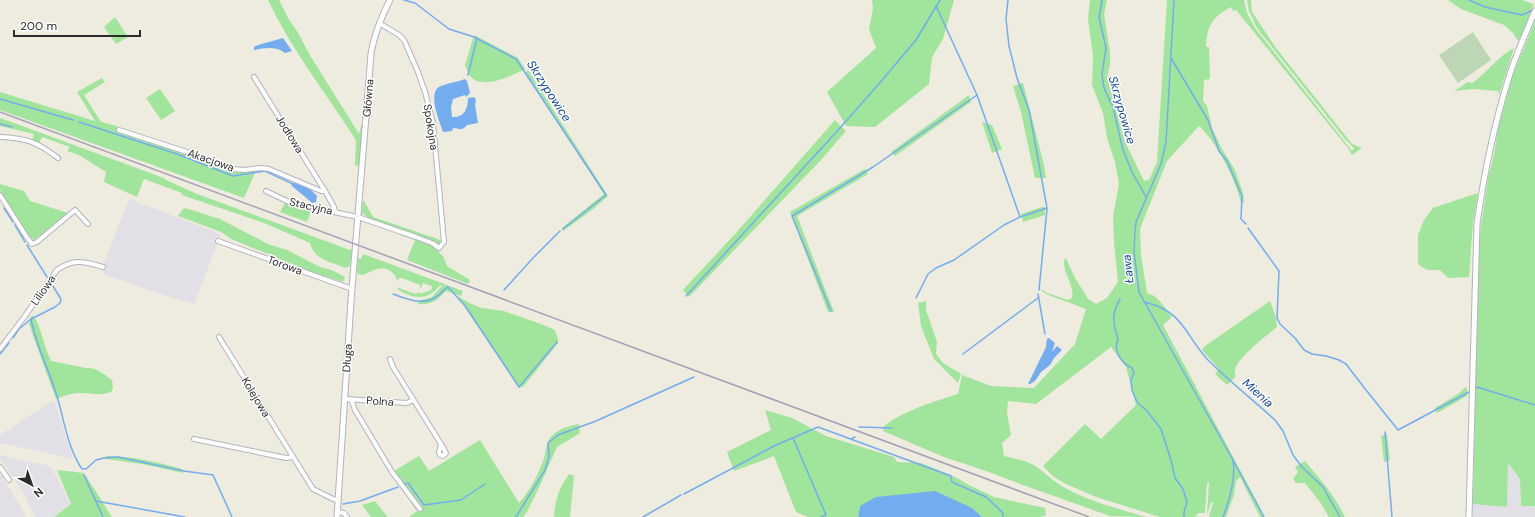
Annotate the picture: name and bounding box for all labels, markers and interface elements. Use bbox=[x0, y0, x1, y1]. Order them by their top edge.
scale bar bbox=[14, 12, 140, 38]
text: 200 m bbox=[20, 18, 57, 34]
water label: Skrzypowice bbox=[523, 57, 575, 125]
water label: Skrzypowice bbox=[1105, 74, 1139, 146]
street label: Główna bbox=[359, 78, 377, 118]
street label: Spokojna bbox=[420, 103, 442, 151]
street label: Jodłowa bbox=[273, 112, 307, 156]
street label: Akacjowa bbox=[186, 146, 236, 174]
street label: Stacyjna bbox=[288, 194, 334, 218]
street label: Torowa bbox=[266, 252, 304, 278]
water label: Ława bbox=[1118, 253, 1137, 284]
street label: Liliowa bbox=[28, 272, 58, 308]
street label: Długa bbox=[339, 343, 355, 373]
street label: Kolejowa bbox=[239, 374, 273, 420]
water label: Mienia bbox=[1239, 375, 1277, 411]
street label: Polna bbox=[366, 393, 394, 409]
north arrow bbox=[12, 465, 52, 505]
text: N bbox=[31, 485, 46, 500]

